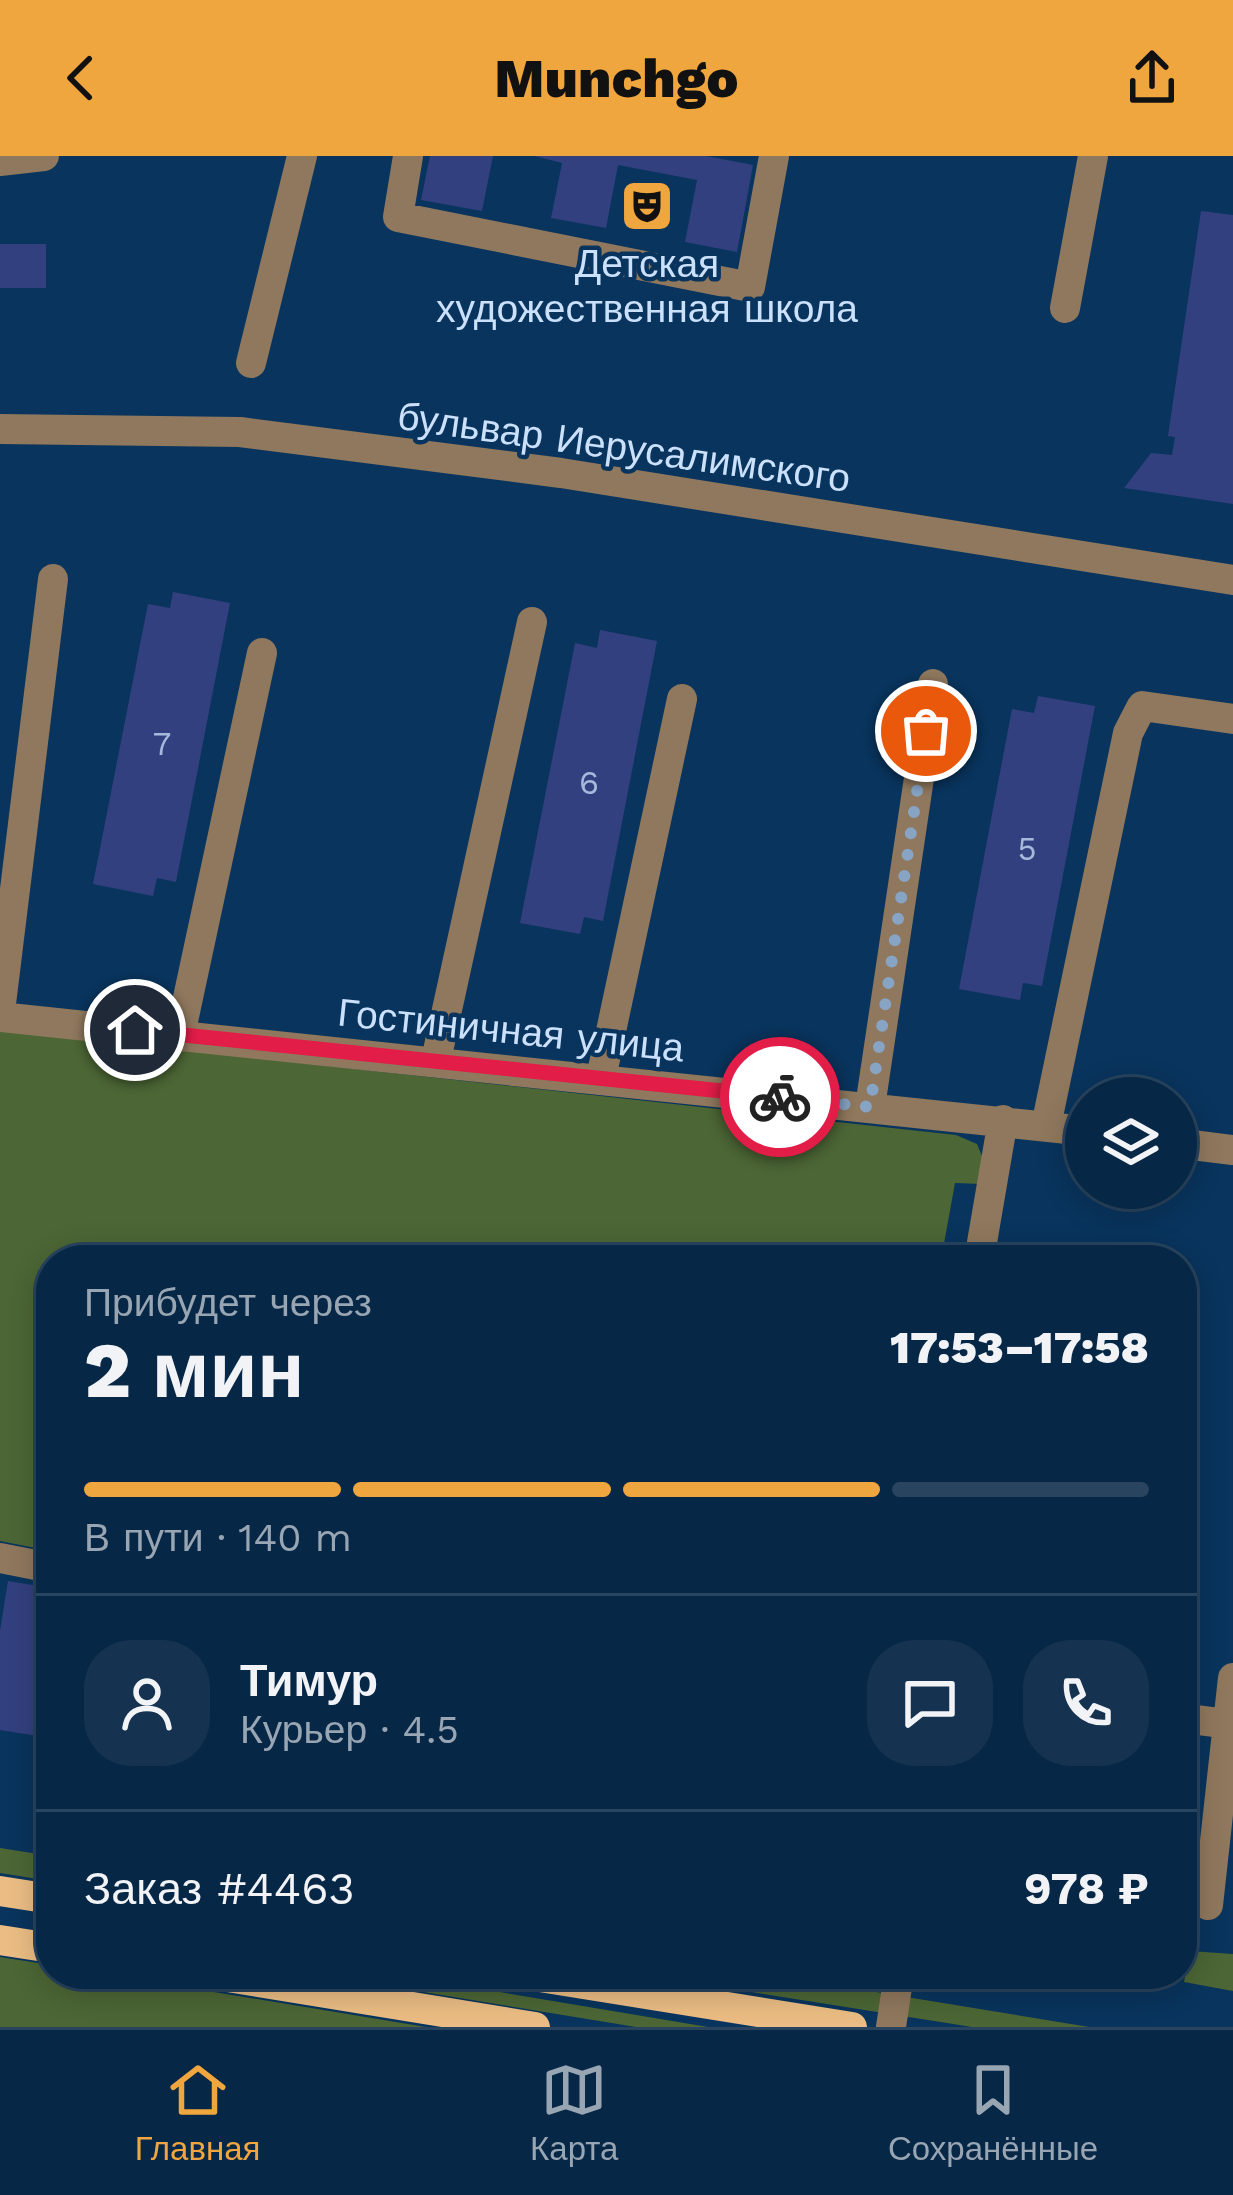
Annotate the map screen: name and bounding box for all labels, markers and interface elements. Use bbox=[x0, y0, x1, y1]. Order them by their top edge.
icon: back bbox=[48, 45, 114, 111]
icon: share bbox=[1119, 45, 1185, 111]
text: Munchgo bbox=[494, 47, 739, 110]
theatre icon: Детская художественная школа bbox=[619, 178, 675, 234]
place label: Детская художественная школа bbox=[436, 241, 858, 331]
street label: бульвар Иерусалимского bbox=[395, 393, 853, 501]
pin bbox=[875, 680, 977, 782]
icon: bag bbox=[893, 698, 959, 764]
house number: 7 bbox=[153, 724, 171, 763]
house number: 6 bbox=[579, 763, 599, 802]
house number: 5 bbox=[1017, 829, 1037, 868]
pin bbox=[84, 979, 186, 1081]
street label: Гостиничная улица bbox=[336, 989, 687, 1071]
icon: home bbox=[102, 997, 168, 1063]
courier bbox=[720, 1037, 840, 1157]
icon: bike bbox=[747, 1064, 813, 1130]
map controls bbox=[1065, 1077, 1197, 1209]
button: layers bbox=[1065, 1077, 1197, 1209]
text: Прибудет через bbox=[84, 1280, 372, 1325]
text: 17:53–17:58 bbox=[890, 1321, 1149, 1374]
text: 2 мин bbox=[84, 1324, 304, 1416]
text: В пути · 140 m bbox=[84, 1515, 352, 1560]
button: person bbox=[84, 1640, 210, 1766]
button: chat bbox=[867, 1640, 993, 1766]
button: phone bbox=[1023, 1640, 1149, 1766]
text: Тимур bbox=[240, 1654, 378, 1707]
text: Курьер · 4.5 bbox=[240, 1707, 459, 1752]
text: Заказ #4463 bbox=[84, 1862, 355, 1915]
text: 978 ₽ bbox=[1024, 1862, 1149, 1915]
tab: Главная bbox=[135, 2057, 260, 2168]
tab: Карта bbox=[530, 2057, 618, 2168]
tab: Сохранённые bbox=[888, 2057, 1098, 2168]

